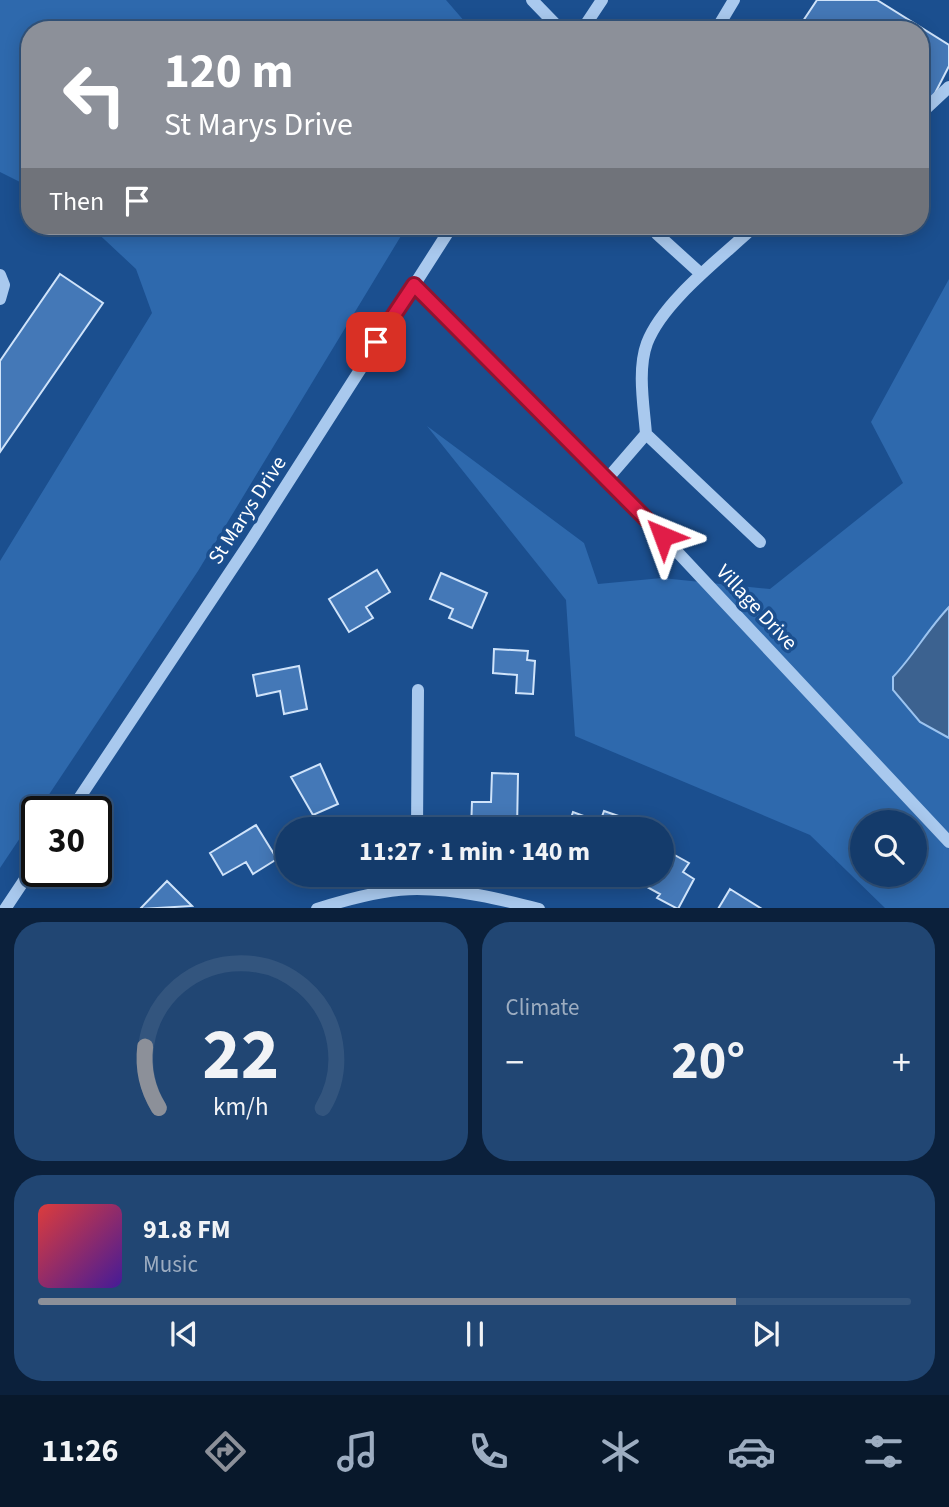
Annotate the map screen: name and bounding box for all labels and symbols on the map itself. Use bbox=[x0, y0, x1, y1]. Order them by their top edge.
pin bbox=[346, 312, 406, 372]
street label: St Marys Drive bbox=[201, 450, 293, 570]
position arrow bbox=[626, 499, 700, 573]
street label: Village Drive bbox=[709, 557, 805, 657]
speed limit sign: 30 bbox=[21, 796, 112, 887]

